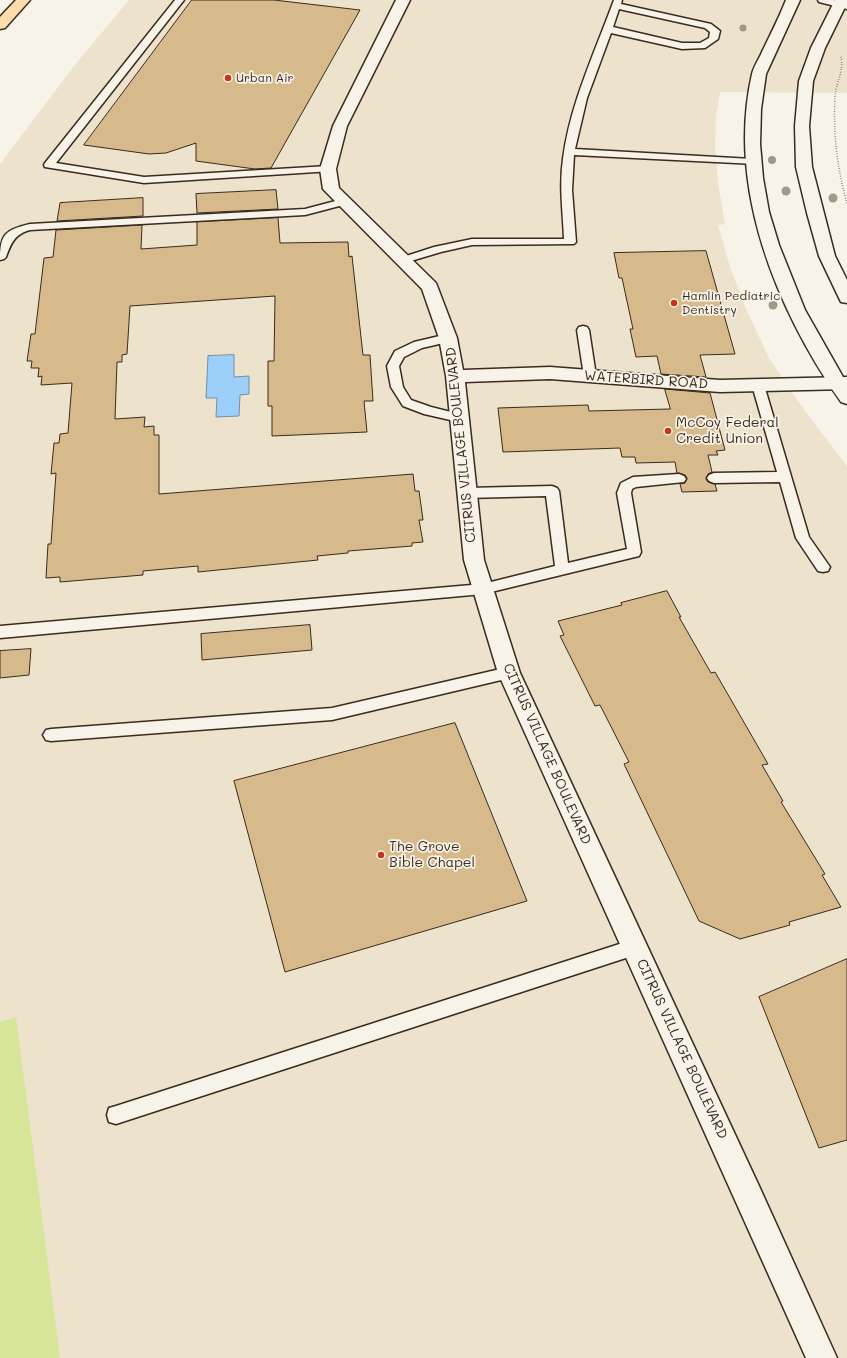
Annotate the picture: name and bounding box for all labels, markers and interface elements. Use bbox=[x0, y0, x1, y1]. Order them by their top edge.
place label: Urban Air bbox=[236, 71, 294, 85]
marker: Urban Air bbox=[223, 73, 233, 83]
place label: Hamlin Pediatric Dentistry bbox=[682, 289, 780, 317]
marker: Hamlin Pediatric Dentistry bbox=[669, 298, 679, 308]
street label: CITRUS VILLAGE BOULEVARD bbox=[442, 346, 480, 544]
street label: WATERBIRD ROAD bbox=[584, 367, 708, 393]
place label: McCoy Federal Credit Union bbox=[676, 415, 779, 448]
marker: McCoy Federal Credit Union bbox=[663, 426, 673, 436]
street label: CITRUS VILLAGE BOULEVARD bbox=[499, 661, 595, 847]
place label: The Grove Bible Chapel bbox=[389, 839, 475, 872]
marker: The Grove Bible Chapel bbox=[376, 850, 386, 860]
street label: CITRUS VILLAGE BOULEVARD bbox=[633, 956, 731, 1142]

